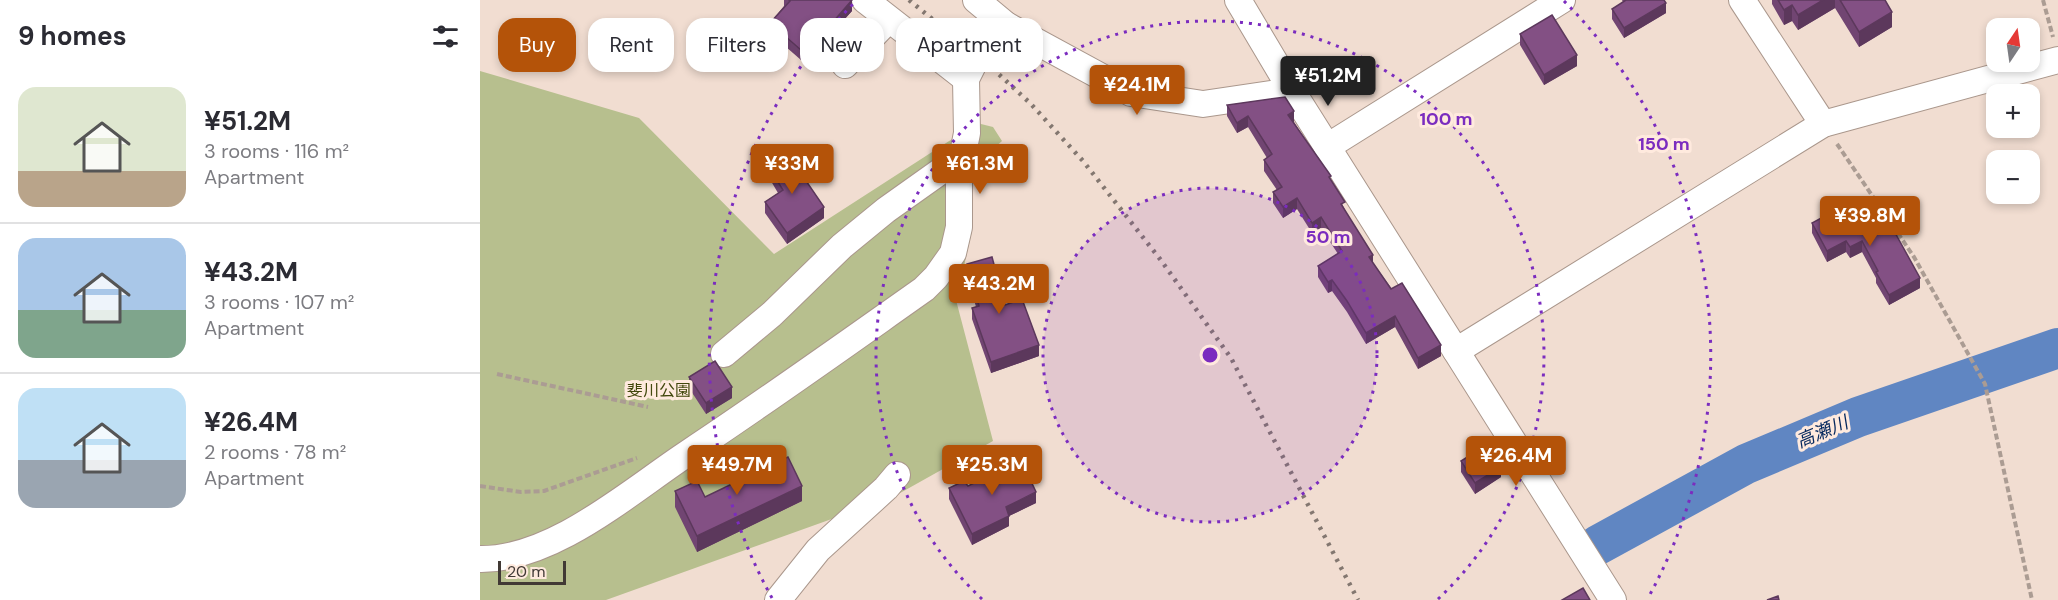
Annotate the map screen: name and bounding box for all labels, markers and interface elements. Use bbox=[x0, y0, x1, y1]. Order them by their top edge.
chip: Buy bbox=[498, 18, 576, 72]
chip: Rent bbox=[588, 18, 674, 72]
chip: Filters bbox=[686, 18, 788, 72]
chip: New bbox=[800, 18, 884, 72]
chip: Apartment bbox=[896, 18, 1043, 72]
north arrow bbox=[1986, 18, 2040, 72]
map controls bbox=[1986, 18, 2040, 204]
text: 9 homes bbox=[18, 19, 127, 53]
icon: filters bbox=[429, 20, 462, 53]
pin: ¥51.2M bbox=[1279, 56, 1377, 107]
text: ¥51.2M bbox=[1294, 62, 1362, 88]
pin: ¥24.1M bbox=[1088, 65, 1186, 116]
text: ¥24.1M bbox=[1104, 71, 1170, 97]
button: + bbox=[1986, 84, 2040, 138]
text: ¥51.2M bbox=[204, 104, 291, 138]
text: 100 m bbox=[1419, 107, 1473, 131]
icon: home bbox=[66, 111, 138, 183]
text: 150 m bbox=[1638, 132, 1690, 156]
text: 3 rooms · 116 m² bbox=[204, 138, 349, 164]
pin: ¥33M bbox=[756, 144, 828, 195]
pin: ¥61.3M bbox=[931, 144, 1029, 195]
text: ¥33M bbox=[765, 150, 819, 176]
text: ¥61.3M bbox=[946, 150, 1014, 176]
button: − bbox=[1986, 150, 2040, 204]
text: Apartment bbox=[204, 164, 304, 190]
pin: ¥39.8M bbox=[1821, 196, 1919, 247]
text: ¥39.8M bbox=[1834, 202, 1906, 228]
text: 50 m bbox=[1305, 225, 1351, 249]
text: ¥43.2M bbox=[204, 255, 298, 289]
icon: home bbox=[66, 262, 138, 334]
pin: ¥43.2M bbox=[950, 264, 1048, 315]
text: ¥43.2M bbox=[963, 270, 1035, 296]
text: 3 rooms · 107 m² bbox=[204, 289, 354, 315]
text: Apartment bbox=[204, 315, 304, 341]
centre of rings bbox=[1200, 345, 1220, 365]
park label: 斐川公園 bbox=[627, 380, 691, 401]
text: ¥26.4M bbox=[204, 405, 298, 439]
water label: 高瀬川 bbox=[1792, 410, 1853, 454]
icon: home bbox=[66, 412, 138, 484]
pin: ¥26.4M bbox=[1467, 436, 1565, 487]
text: 2 rooms · 78 m² bbox=[204, 439, 346, 465]
text: ¥26.4M bbox=[1480, 442, 1552, 468]
pin: ¥49.7M bbox=[688, 445, 786, 496]
pin: ¥25.3M bbox=[943, 445, 1041, 496]
text: ¥49.7M bbox=[702, 451, 773, 477]
text: ¥25.3M bbox=[956, 451, 1028, 477]
text: Apartment bbox=[204, 465, 304, 491]
scale bar bbox=[498, 558, 566, 586]
text: 20 m bbox=[507, 561, 546, 582]

